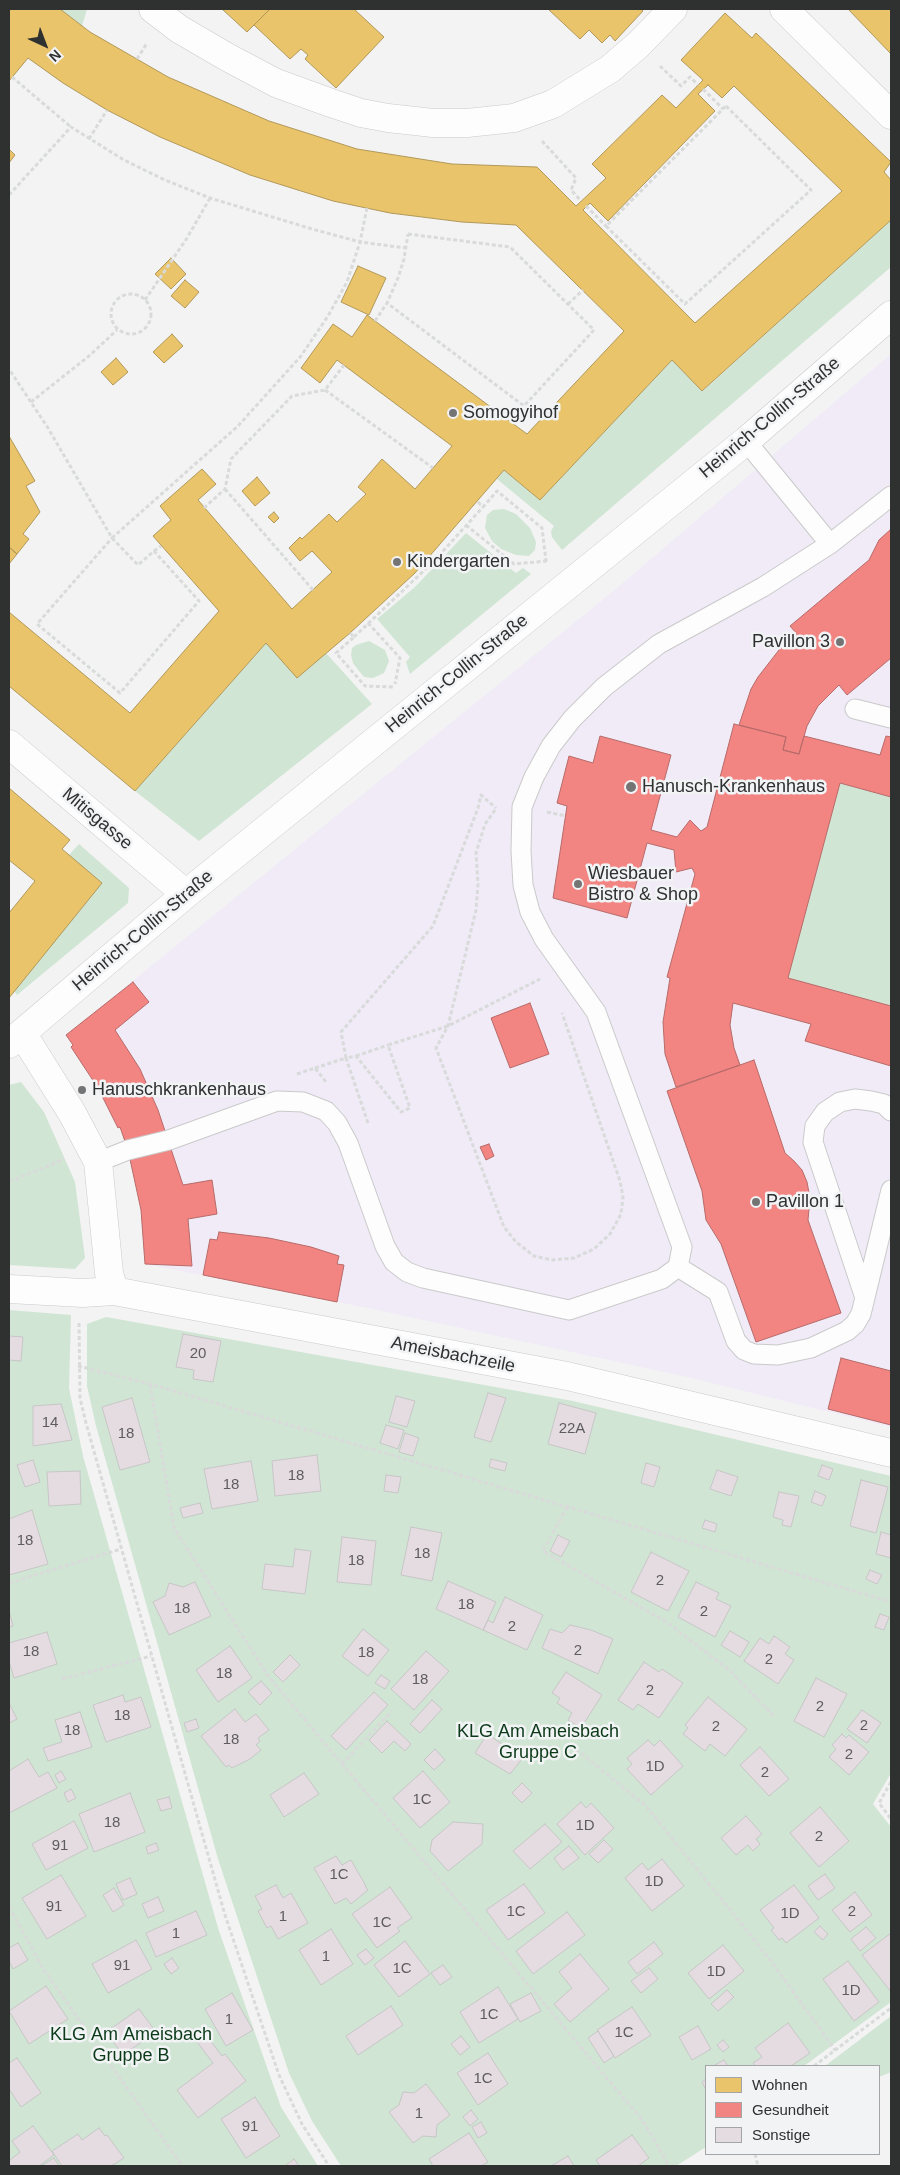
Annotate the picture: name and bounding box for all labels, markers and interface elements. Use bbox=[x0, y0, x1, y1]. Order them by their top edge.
north arrow bbox=[20, 20, 70, 70]
text: N bbox=[46, 47, 64, 65]
street label: Heinrich-Collin-Straße bbox=[695, 353, 845, 483]
place label: Somogyihof bbox=[463, 402, 558, 424]
marker: Somogyihof bbox=[447, 407, 459, 419]
place label: Kindergarten bbox=[407, 551, 510, 573]
marker: Kindergarten bbox=[391, 556, 403, 568]
street label: Heinrich-Collin-Straße bbox=[381, 610, 533, 738]
place label: Pavillon 3 bbox=[752, 631, 830, 653]
marker: Pavillon 3 bbox=[834, 636, 846, 648]
place label: Hanusch-Krankenhaus bbox=[642, 776, 825, 798]
marker: Hanusch-Krankenhaus bbox=[624, 780, 638, 794]
street label: Mitisgasse bbox=[57, 783, 137, 855]
place label: Wiesbauer Bistro & Shop bbox=[588, 863, 698, 906]
street label: Heinrich-Collin-Straße bbox=[68, 866, 218, 996]
marker: Wiesbauer Bistro & Shop bbox=[572, 878, 584, 890]
place label: Hanuschkrankenhaus bbox=[92, 1079, 266, 1101]
marker: Hanuschkrankenhaus bbox=[76, 1084, 88, 1096]
place label: Pavillon 1 bbox=[766, 1191, 844, 1213]
marker: Pavillon 1 bbox=[750, 1196, 762, 1208]
street label: Ameisbachzeile bbox=[389, 1332, 517, 1378]
house number: 20 bbox=[190, 1345, 206, 1363]
house number: 14 bbox=[42, 1414, 58, 1432]
house number: 22A bbox=[559, 1420, 585, 1438]
house number: 18 bbox=[118, 1425, 134, 1443]
house number: 18 bbox=[288, 1467, 304, 1485]
house number: 18 bbox=[223, 1476, 239, 1494]
house number: 18 bbox=[17, 1532, 33, 1550]
house number: 18 bbox=[414, 1545, 430, 1563]
house number: 18 bbox=[348, 1552, 364, 1570]
house number: 2 bbox=[656, 1572, 664, 1590]
house number: 18 bbox=[458, 1596, 474, 1614]
house number: 18 bbox=[174, 1600, 190, 1618]
house number: 2 bbox=[700, 1603, 708, 1621]
house number: 2 bbox=[508, 1618, 516, 1636]
house number: 2 bbox=[574, 1642, 582, 1660]
house number: 18 bbox=[23, 1643, 39, 1661]
house number: 18 bbox=[358, 1644, 374, 1662]
house number: 2 bbox=[765, 1651, 773, 1669]
house number: 18 bbox=[216, 1665, 232, 1683]
house number: 18 bbox=[412, 1671, 428, 1689]
house number: 2 bbox=[646, 1682, 654, 1700]
house number: 2 bbox=[816, 1698, 824, 1716]
house number: 18 bbox=[114, 1707, 130, 1725]
house number: 2 bbox=[860, 1717, 868, 1735]
house number: 2 bbox=[712, 1718, 720, 1736]
park label: KLG Am Ameisbach Gruppe C bbox=[457, 1721, 619, 1764]
house number: 18 bbox=[64, 1722, 80, 1740]
house number: 18 bbox=[223, 1731, 239, 1749]
house number: 2 bbox=[845, 1746, 853, 1764]
house number: 1D bbox=[645, 1758, 665, 1776]
house number: 2 bbox=[761, 1764, 769, 1782]
house number: 1C bbox=[412, 1791, 432, 1809]
house number: 18 bbox=[104, 1814, 120, 1832]
house number: 1D bbox=[575, 1817, 595, 1835]
house number: 2 bbox=[815, 1828, 823, 1846]
house number: 91 bbox=[52, 1837, 68, 1855]
house number: 1C bbox=[329, 1866, 349, 1884]
house number: 1D bbox=[644, 1873, 664, 1891]
house number: 91 bbox=[46, 1898, 62, 1916]
house number: 1C bbox=[506, 1903, 526, 1921]
house number: 2 bbox=[848, 1903, 856, 1921]
house number: 1D bbox=[780, 1905, 800, 1923]
house number: 1 bbox=[279, 1908, 287, 1926]
house number: 1C bbox=[372, 1914, 392, 1932]
house number: 1 bbox=[172, 1925, 180, 1943]
house number: 1 bbox=[322, 1948, 330, 1966]
house number: 91 bbox=[114, 1957, 130, 1975]
house number: 1C bbox=[392, 1960, 412, 1978]
house number: 1D bbox=[706, 1963, 726, 1981]
house number: 1D bbox=[841, 1982, 861, 2000]
house number: 1C bbox=[479, 2006, 499, 2024]
house number: 1 bbox=[225, 2011, 233, 2029]
park label: KLG Am Ameisbach Gruppe B bbox=[50, 2024, 212, 2066]
house number: 1C bbox=[614, 2024, 634, 2042]
legend bbox=[705, 2065, 880, 2155]
house number: 1C bbox=[473, 2070, 493, 2088]
text: Wohnen bbox=[752, 2076, 808, 2093]
text: Gesundheit bbox=[752, 2101, 829, 2118]
house number: 1 bbox=[415, 2105, 423, 2123]
house number: 91 bbox=[242, 2118, 258, 2136]
text: Sonstige bbox=[752, 2126, 810, 2143]

